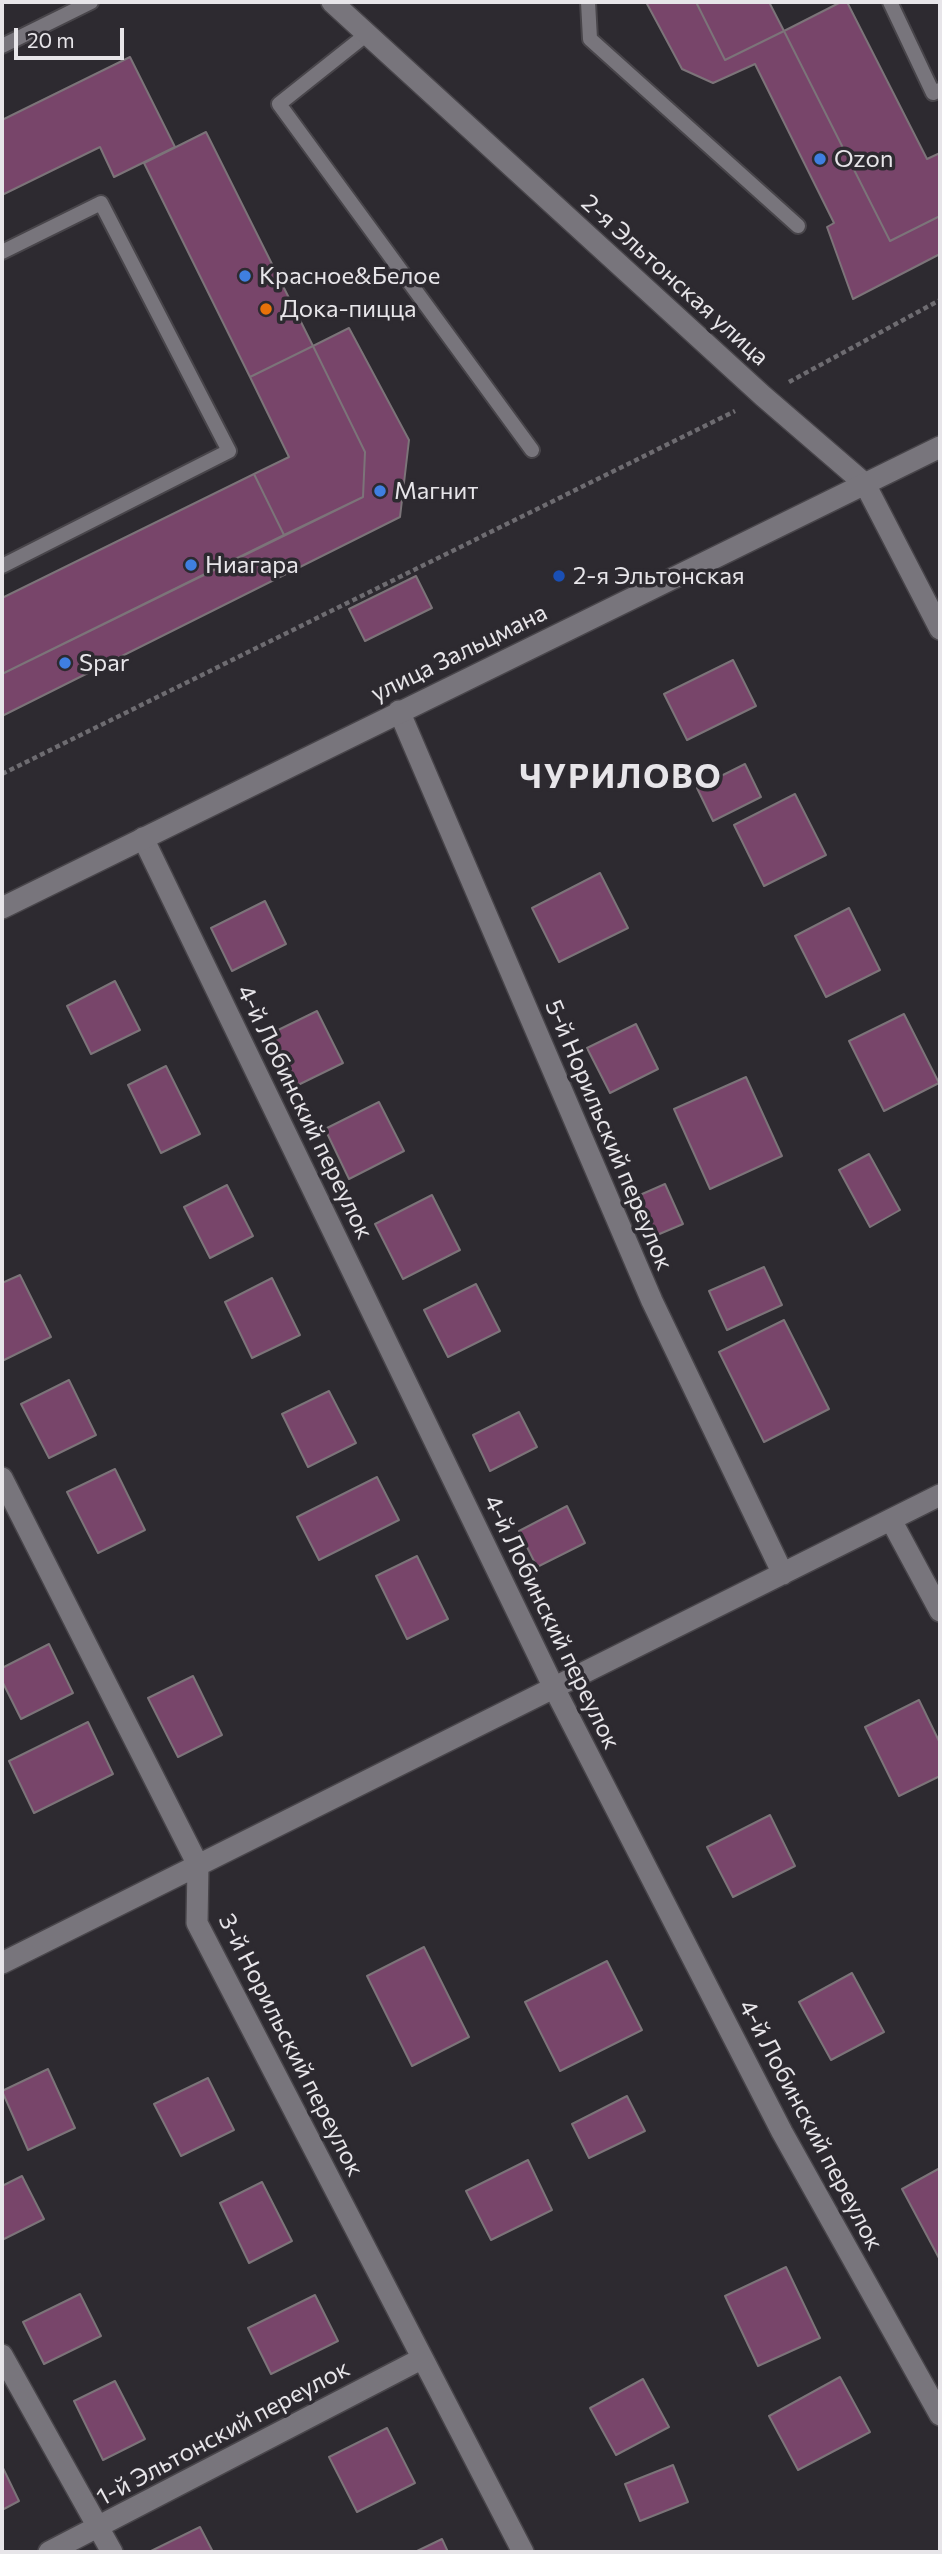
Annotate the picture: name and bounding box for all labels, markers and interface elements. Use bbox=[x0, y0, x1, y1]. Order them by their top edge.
scale bar bbox=[18, 14, 128, 58]
text: 20 m bbox=[27, 27, 75, 52]
place label: Ozon bbox=[834, 145, 894, 173]
marker: Ozon bbox=[812, 151, 828, 167]
street label: 2-я Эльтонская улица bbox=[576, 188, 774, 372]
place label: Красное&Белое bbox=[259, 262, 440, 290]
marker: Красное&Белое bbox=[237, 268, 253, 284]
place label: Дока-пицца bbox=[280, 295, 416, 323]
marker: Дока-пицца bbox=[258, 301, 274, 317]
place label: Магнит bbox=[394, 477, 478, 505]
marker: Магнит bbox=[372, 483, 388, 499]
place label: Ниагара bbox=[205, 551, 299, 579]
marker: Ниагара bbox=[183, 557, 199, 573]
place label: 2-я Эльтонская bbox=[573, 562, 745, 590]
marker: 2-я Эльтонская bbox=[551, 568, 567, 584]
street label: улица Зальцмана bbox=[366, 598, 552, 708]
place label: Spar bbox=[79, 649, 129, 677]
marker: Spar bbox=[57, 655, 73, 671]
district label: ЧУРИЛОВО bbox=[521, 758, 721, 796]
street label: 4-й Лобинский переулок bbox=[231, 980, 379, 1244]
street label: 5-й Норильский переулок bbox=[539, 996, 679, 1274]
street label: 4-й Лобинский переулок bbox=[478, 1490, 626, 1754]
street label: 3-й Норильский переулок bbox=[212, 1909, 370, 2181]
street label: 4-й Лобинский переулок bbox=[733, 1995, 889, 2255]
street label: 1-й Эльтонский переулок bbox=[92, 2354, 354, 2512]

